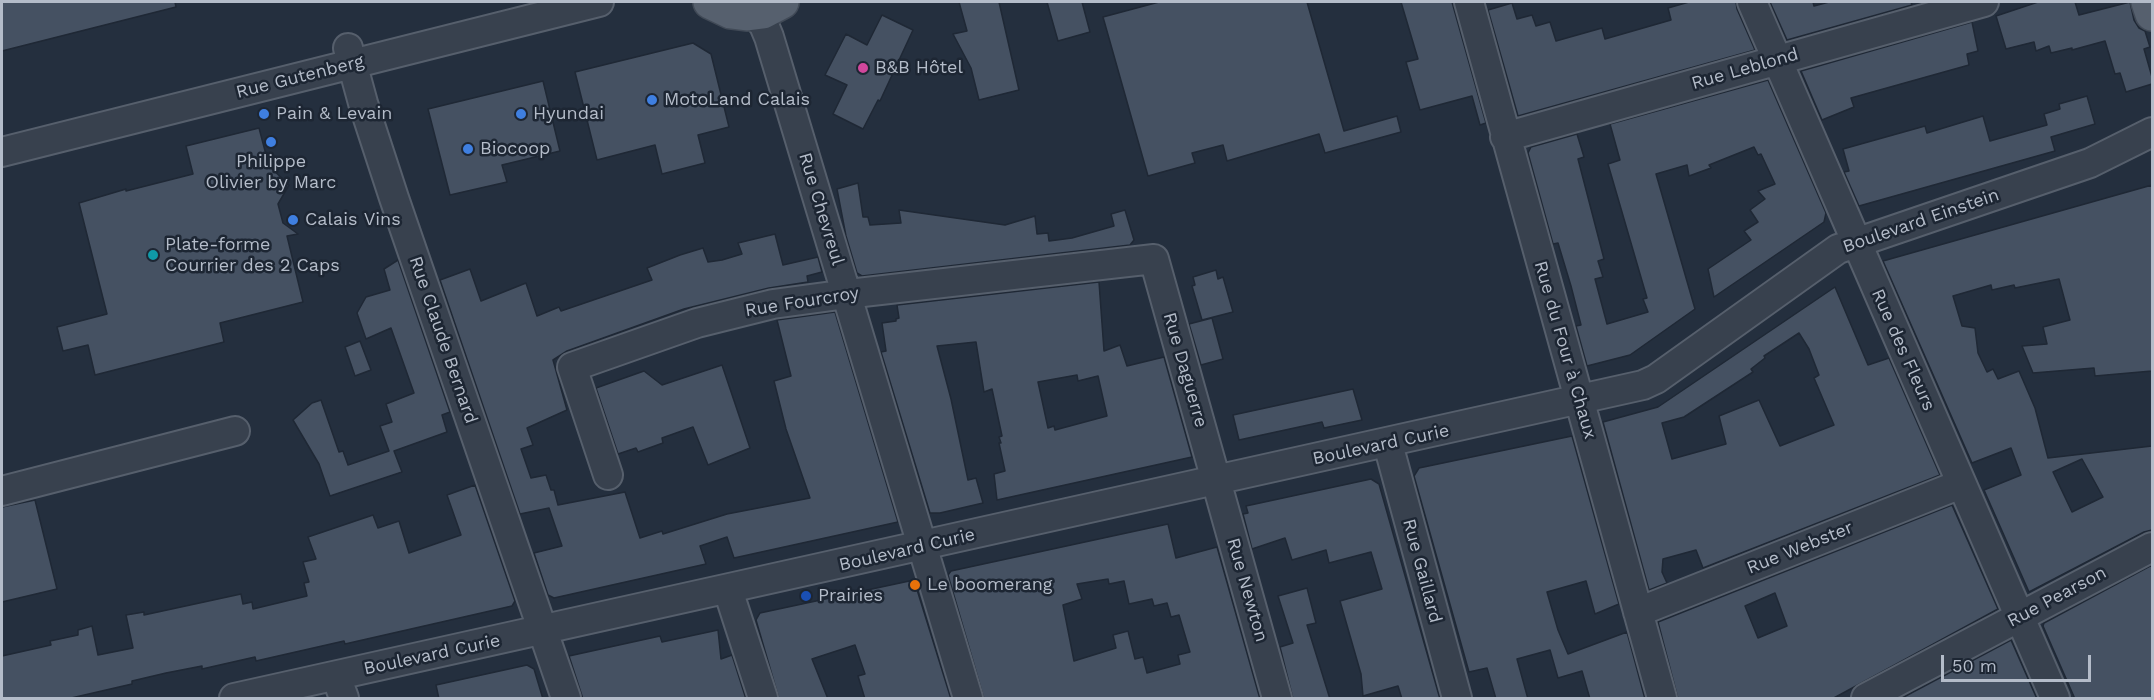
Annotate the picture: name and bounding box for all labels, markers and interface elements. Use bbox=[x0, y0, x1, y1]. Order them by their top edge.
street label: Rue Leblond bbox=[1689, 43, 1801, 95]
street label: Rue Gutenberg bbox=[234, 51, 366, 103]
place label: B&B Hôtel bbox=[875, 57, 963, 79]
marker: B&B Hôtel bbox=[856, 61, 870, 75]
place label: MotoLand Calais bbox=[664, 89, 810, 111]
marker: MotoLand Calais bbox=[645, 93, 659, 107]
place label: Pain & Levain bbox=[276, 103, 392, 125]
place label: Hyundai bbox=[533, 103, 604, 125]
marker: Pain & Levain bbox=[257, 107, 271, 121]
marker: Hyundai bbox=[514, 107, 528, 121]
marker: Philippe Olivier by Marc bbox=[264, 135, 278, 149]
place label: Biocoop bbox=[480, 138, 550, 160]
marker: Biocoop bbox=[461, 142, 475, 156]
street label: Rue Chevreul bbox=[794, 150, 848, 268]
place label: Philippe Olivier by Marc bbox=[206, 151, 336, 194]
street label: Boulevard Einstein bbox=[1840, 184, 2002, 258]
place label: Calais Vins bbox=[305, 209, 401, 231]
marker: Calais Vins bbox=[286, 213, 300, 227]
place label: Plate-forme Courrier des 2 Caps bbox=[165, 234, 340, 276]
marker: Plate-forme Courrier des 2 Caps bbox=[146, 248, 160, 262]
street label: Rue Claude Bernard bbox=[404, 254, 482, 426]
street label: Rue du Four à Chaux bbox=[1529, 259, 1601, 441]
street label: Rue Fourcroy bbox=[743, 282, 861, 322]
street label: Rue des Fleurs bbox=[1866, 286, 1940, 414]
street label: Rue Daguerre bbox=[1158, 310, 1212, 430]
street label: Boulevard Curie bbox=[1311, 420, 1451, 470]
street label: Rue Gaillard bbox=[1398, 517, 1446, 625]
street label: Rue Webster bbox=[1744, 517, 1856, 579]
street label: Boulevard Curie bbox=[837, 524, 977, 576]
street label: Rue Newton bbox=[1222, 536, 1272, 644]
street label: Rue Pearson bbox=[2004, 562, 2110, 632]
place label: Le boomerang bbox=[927, 574, 1052, 596]
marker: Le boomerang bbox=[908, 578, 922, 592]
place label: Prairies bbox=[818, 585, 883, 607]
marker: Prairies bbox=[799, 589, 813, 603]
street label: Boulevard Curie bbox=[362, 630, 502, 680]
scale bar bbox=[1944, 643, 2094, 681]
text: 50 m bbox=[1952, 655, 1997, 676]

